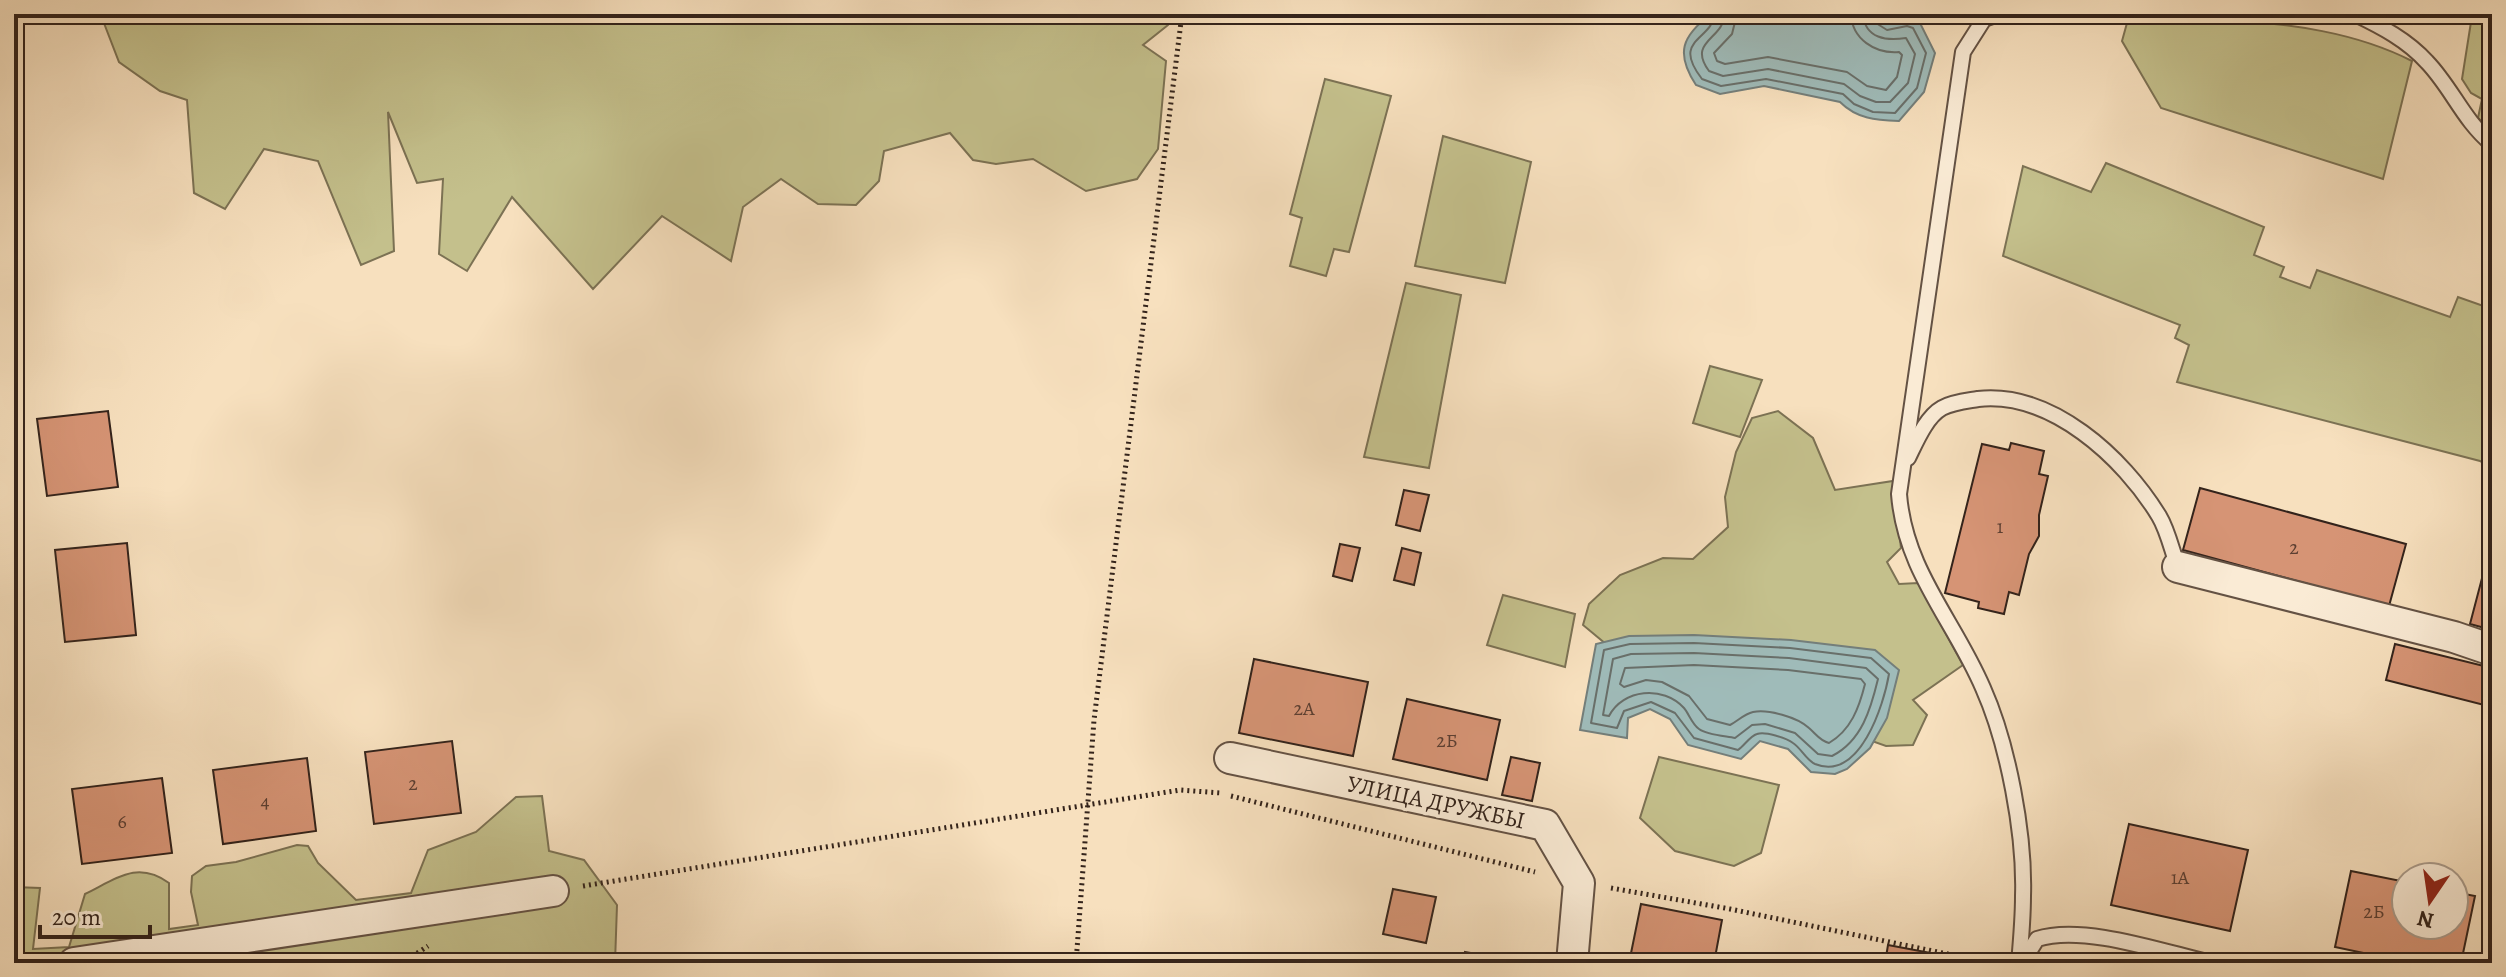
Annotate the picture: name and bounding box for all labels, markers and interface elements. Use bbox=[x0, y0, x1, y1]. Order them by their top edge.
house number: 1 bbox=[1997, 513, 2004, 540]
house number: 2 bbox=[2289, 534, 2299, 561]
house number: 2А bbox=[1293, 695, 1315, 722]
house number: 2Б bbox=[1436, 727, 1458, 754]
street label: УЛИЦА ДРУЖБЫ bbox=[1344, 767, 1528, 837]
house number: 2 bbox=[408, 770, 418, 797]
house number: 4 bbox=[260, 788, 270, 815]
house number: 6 bbox=[117, 808, 127, 835]
north arrow bbox=[2390, 861, 2470, 941]
house number: 1А bbox=[2171, 864, 2190, 891]
scale bar bbox=[40, 889, 150, 939]
house number: 2Б bbox=[2363, 898, 2385, 925]
text: 20 m bbox=[52, 901, 101, 933]
text: N bbox=[2415, 903, 2437, 936]

